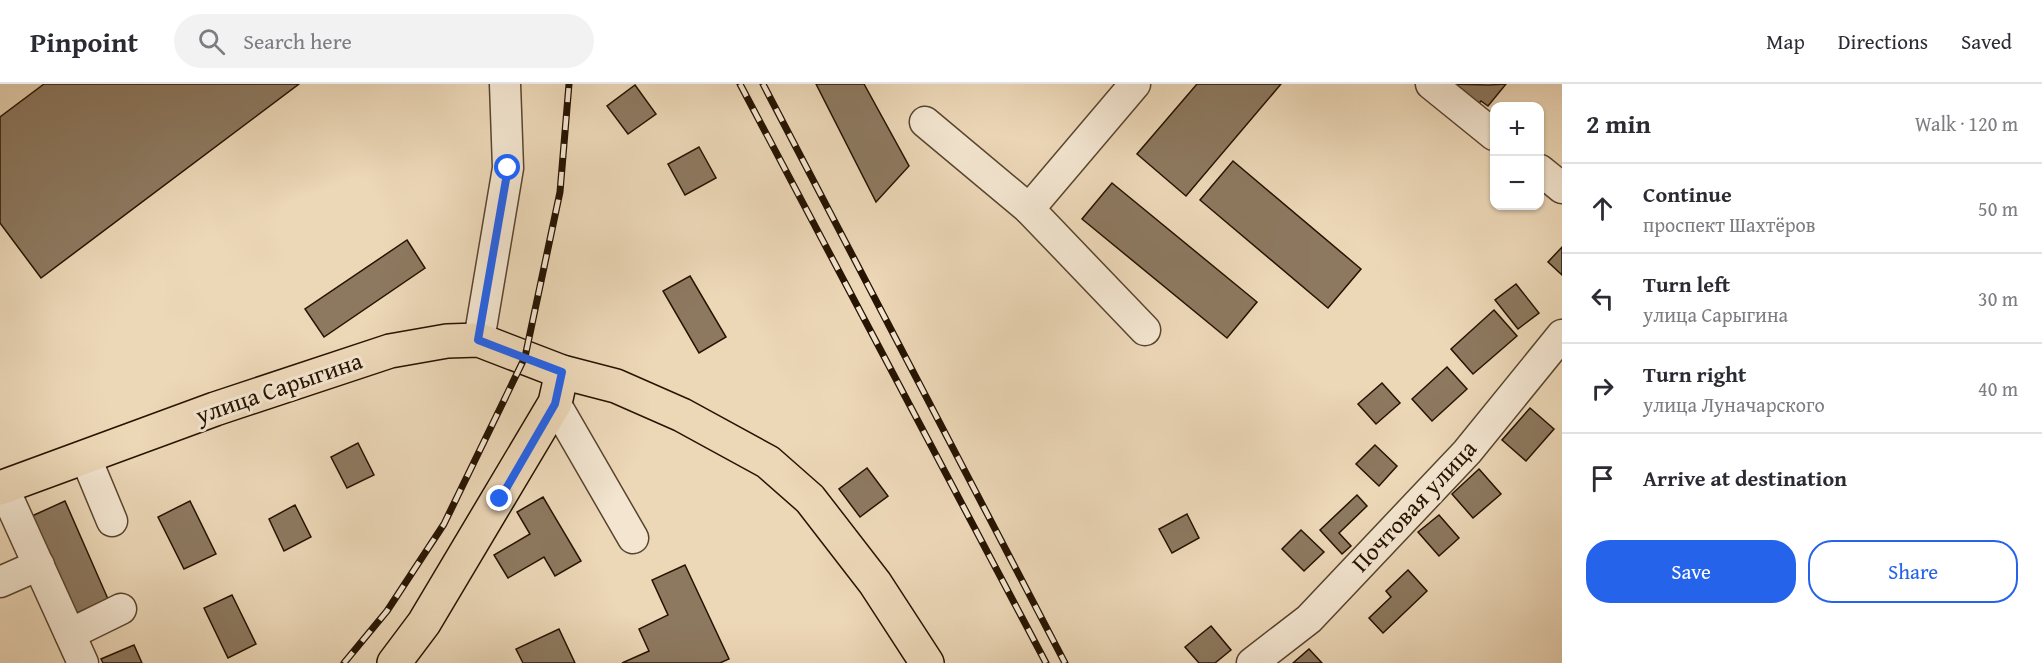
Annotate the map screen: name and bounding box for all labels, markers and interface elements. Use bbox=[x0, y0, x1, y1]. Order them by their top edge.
search box bbox=[174, 14, 594, 68]
text: Pinpoint bbox=[30, 21, 138, 62]
icon: search bbox=[195, 25, 228, 58]
text: Search here bbox=[243, 25, 352, 57]
text: Map bbox=[1766, 26, 1805, 57]
text: Directions bbox=[1838, 26, 1928, 57]
text: Saved bbox=[1961, 26, 2012, 57]
map controls bbox=[1490, 102, 1544, 210]
button: + bbox=[1490, 102, 1544, 156]
text: 2 min bbox=[1586, 104, 1651, 143]
text: Walk · 120 m bbox=[1915, 109, 2018, 138]
route start bbox=[494, 154, 520, 180]
button: − bbox=[1490, 156, 1544, 210]
text: Continue bbox=[1643, 178, 1732, 210]
icon: ahead bbox=[1586, 192, 1619, 225]
text: 50 m bbox=[1978, 194, 2018, 223]
text: проспект Шахтёров bbox=[1643, 210, 1816, 239]
text: Turn left bbox=[1643, 268, 1730, 300]
icon: left bbox=[1586, 282, 1619, 315]
text: 30 m bbox=[1978, 284, 2018, 313]
text: улица Сарыгина bbox=[1643, 300, 1788, 329]
street label: улица Сарыгина bbox=[190, 342, 367, 433]
text: Turn right bbox=[1643, 358, 1746, 390]
icon: right bbox=[1586, 372, 1619, 405]
text: 40 m bbox=[1978, 374, 2018, 403]
text: улица Луначарского bbox=[1643, 390, 1825, 419]
street label: Почтовая улица bbox=[1343, 431, 1485, 580]
icon: arrive bbox=[1586, 462, 1619, 495]
text: Arrive at destination bbox=[1643, 462, 1847, 494]
route end bbox=[486, 485, 512, 511]
button: Save bbox=[1586, 540, 1796, 603]
button: Share bbox=[1808, 540, 2018, 603]

